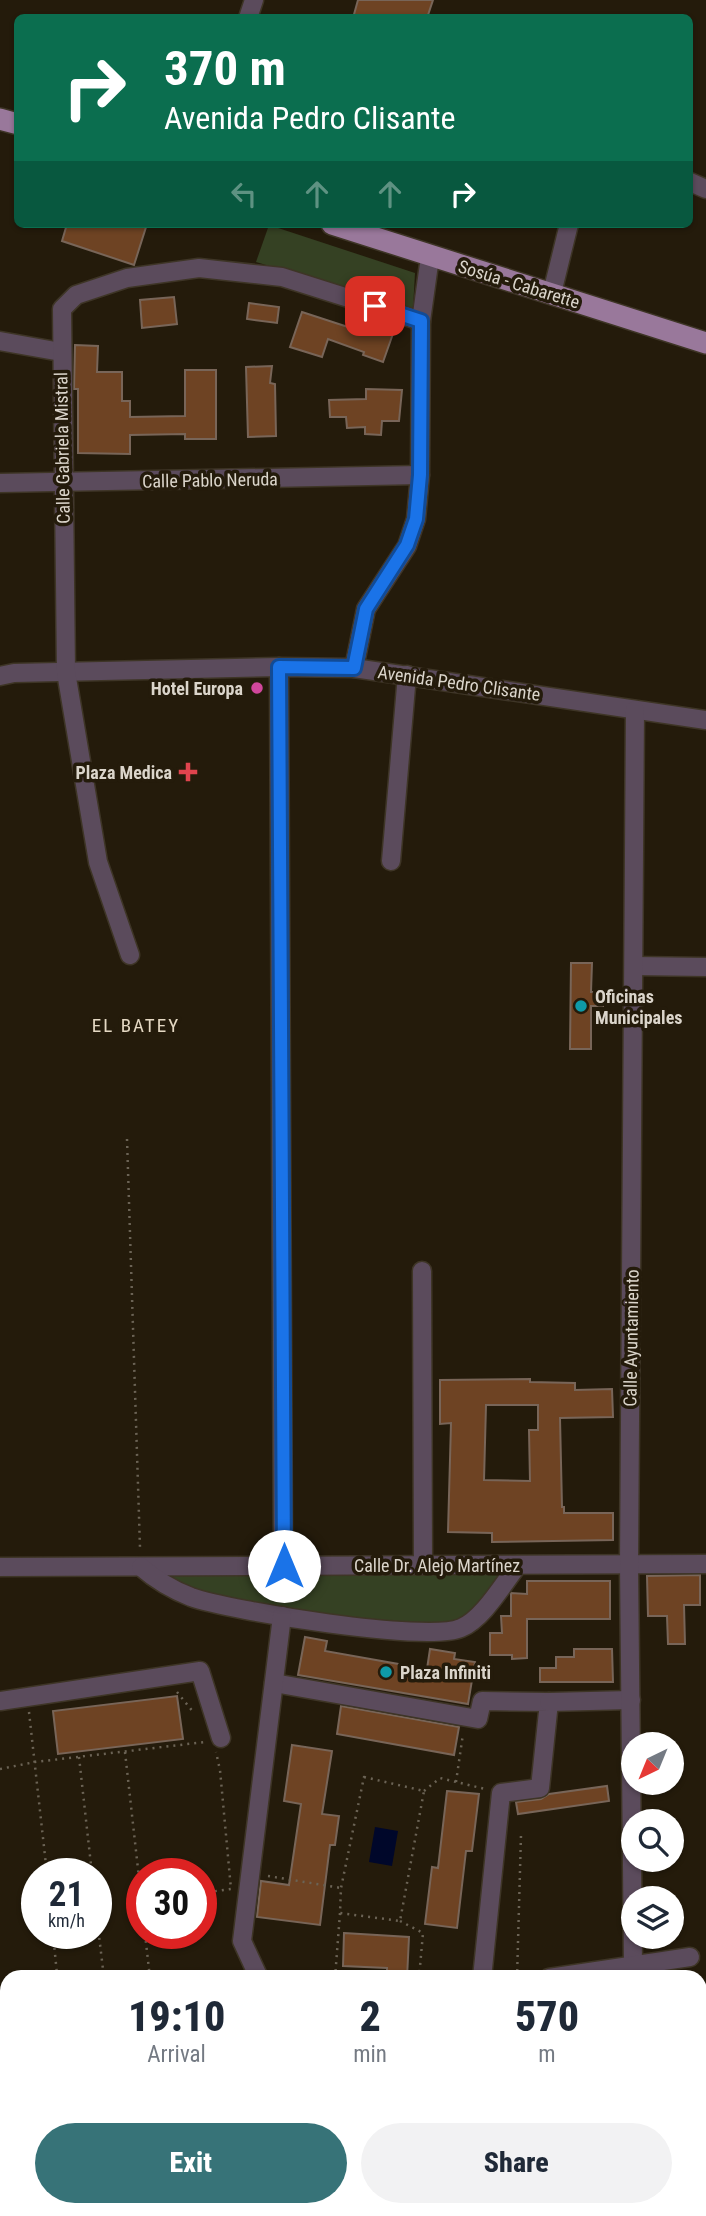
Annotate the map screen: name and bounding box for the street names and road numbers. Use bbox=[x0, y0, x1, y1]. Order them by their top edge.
street label: Sosúa - Cabarette bbox=[456, 256, 582, 312]
street label: Calle Gabriela Mistral bbox=[50, 372, 74, 524]
street label: Calle Pablo Neruda bbox=[142, 468, 278, 492]
street label: Avenida Pedro Clisante bbox=[376, 661, 542, 705]
street label: Calle Ayuntamiento bbox=[619, 1269, 643, 1407]
street label: Calle Dr. Alejo Martínez bbox=[354, 1555, 520, 1576]

